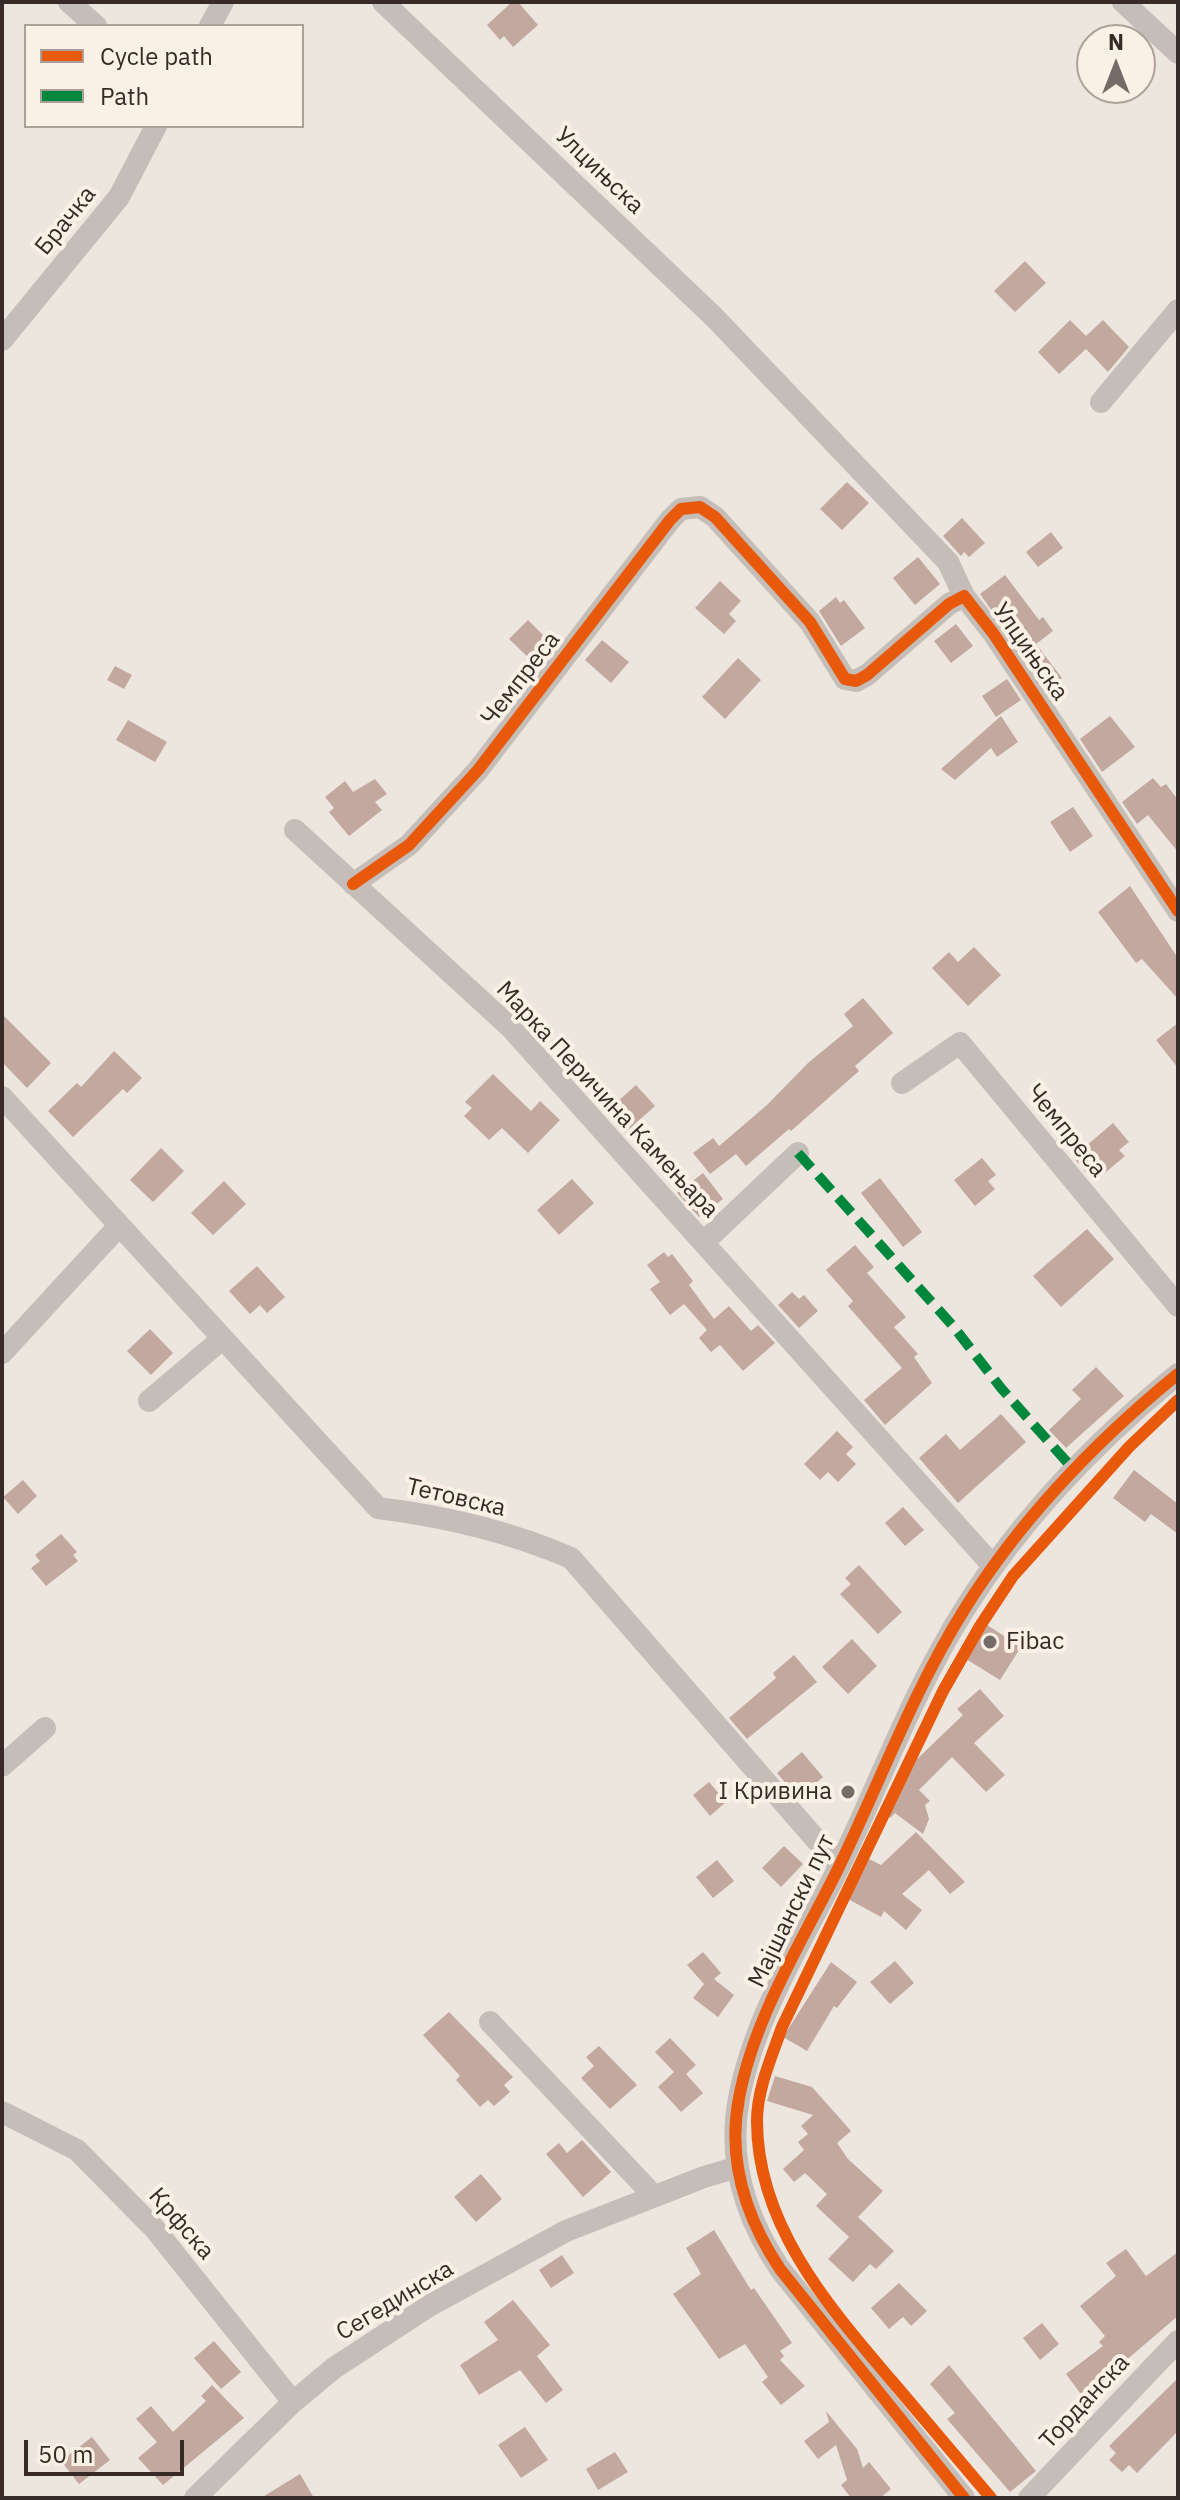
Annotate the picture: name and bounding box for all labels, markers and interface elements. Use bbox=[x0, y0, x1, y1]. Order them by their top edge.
legend bbox=[24, 24, 304, 128]
north arrow bbox=[1076, 24, 1156, 104]
text: N bbox=[1108, 27, 1124, 56]
text: Cycle path bbox=[100, 40, 213, 72]
text: Path bbox=[100, 80, 149, 112]
street label: Улцињска bbox=[548, 122, 650, 220]
street label: Брачка bbox=[30, 181, 102, 261]
street label: Улцињска bbox=[986, 598, 1074, 706]
street label: Чемпреса bbox=[475, 626, 567, 732]
street label: Марка Перичина Камењара bbox=[490, 976, 724, 1224]
street label: Чемпреса bbox=[1020, 1079, 1112, 1183]
street label: Тетовска bbox=[404, 1473, 508, 1523]
place label: Fibac bbox=[1006, 1628, 1064, 1656]
marker: Fibac bbox=[981, 1633, 999, 1651]
place label: I Кривина bbox=[718, 1778, 832, 1806]
marker: I Кривина bbox=[839, 1783, 857, 1801]
street label: Мајшански пут bbox=[743, 1830, 841, 1992]
street label: Крфска bbox=[142, 2182, 220, 2266]
street label: Сегединска bbox=[331, 2255, 459, 2347]
street label: Торданска bbox=[1034, 2349, 1136, 2455]
scale bar bbox=[28, 2424, 188, 2474]
text: 50 m bbox=[38, 2438, 93, 2470]

